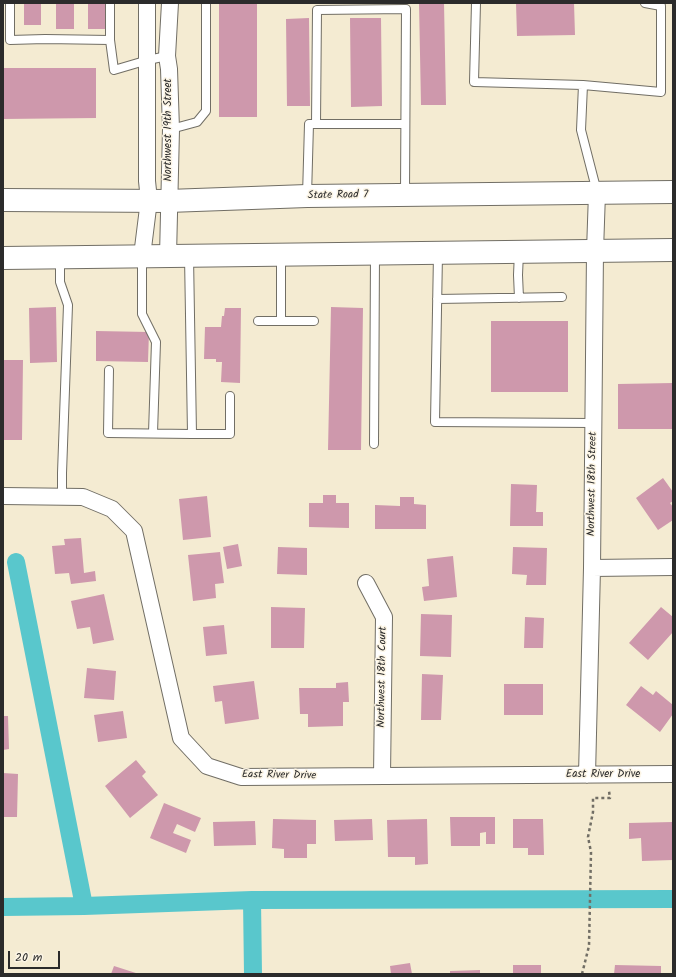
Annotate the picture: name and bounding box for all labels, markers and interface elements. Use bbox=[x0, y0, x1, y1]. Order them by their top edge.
street label: Northwest 19th Street bbox=[162, 78, 176, 182]
street label: State Road 7 bbox=[308, 189, 368, 203]
street label: Northwest 18th Street bbox=[585, 432, 601, 536]
street label: Northwest 18th Court bbox=[376, 626, 390, 728]
street label: East River Drive bbox=[566, 768, 640, 782]
street label: East River Drive bbox=[242, 769, 316, 783]
scale bar bbox=[10, 943, 62, 969]
text: 20 m bbox=[15, 948, 42, 967]

